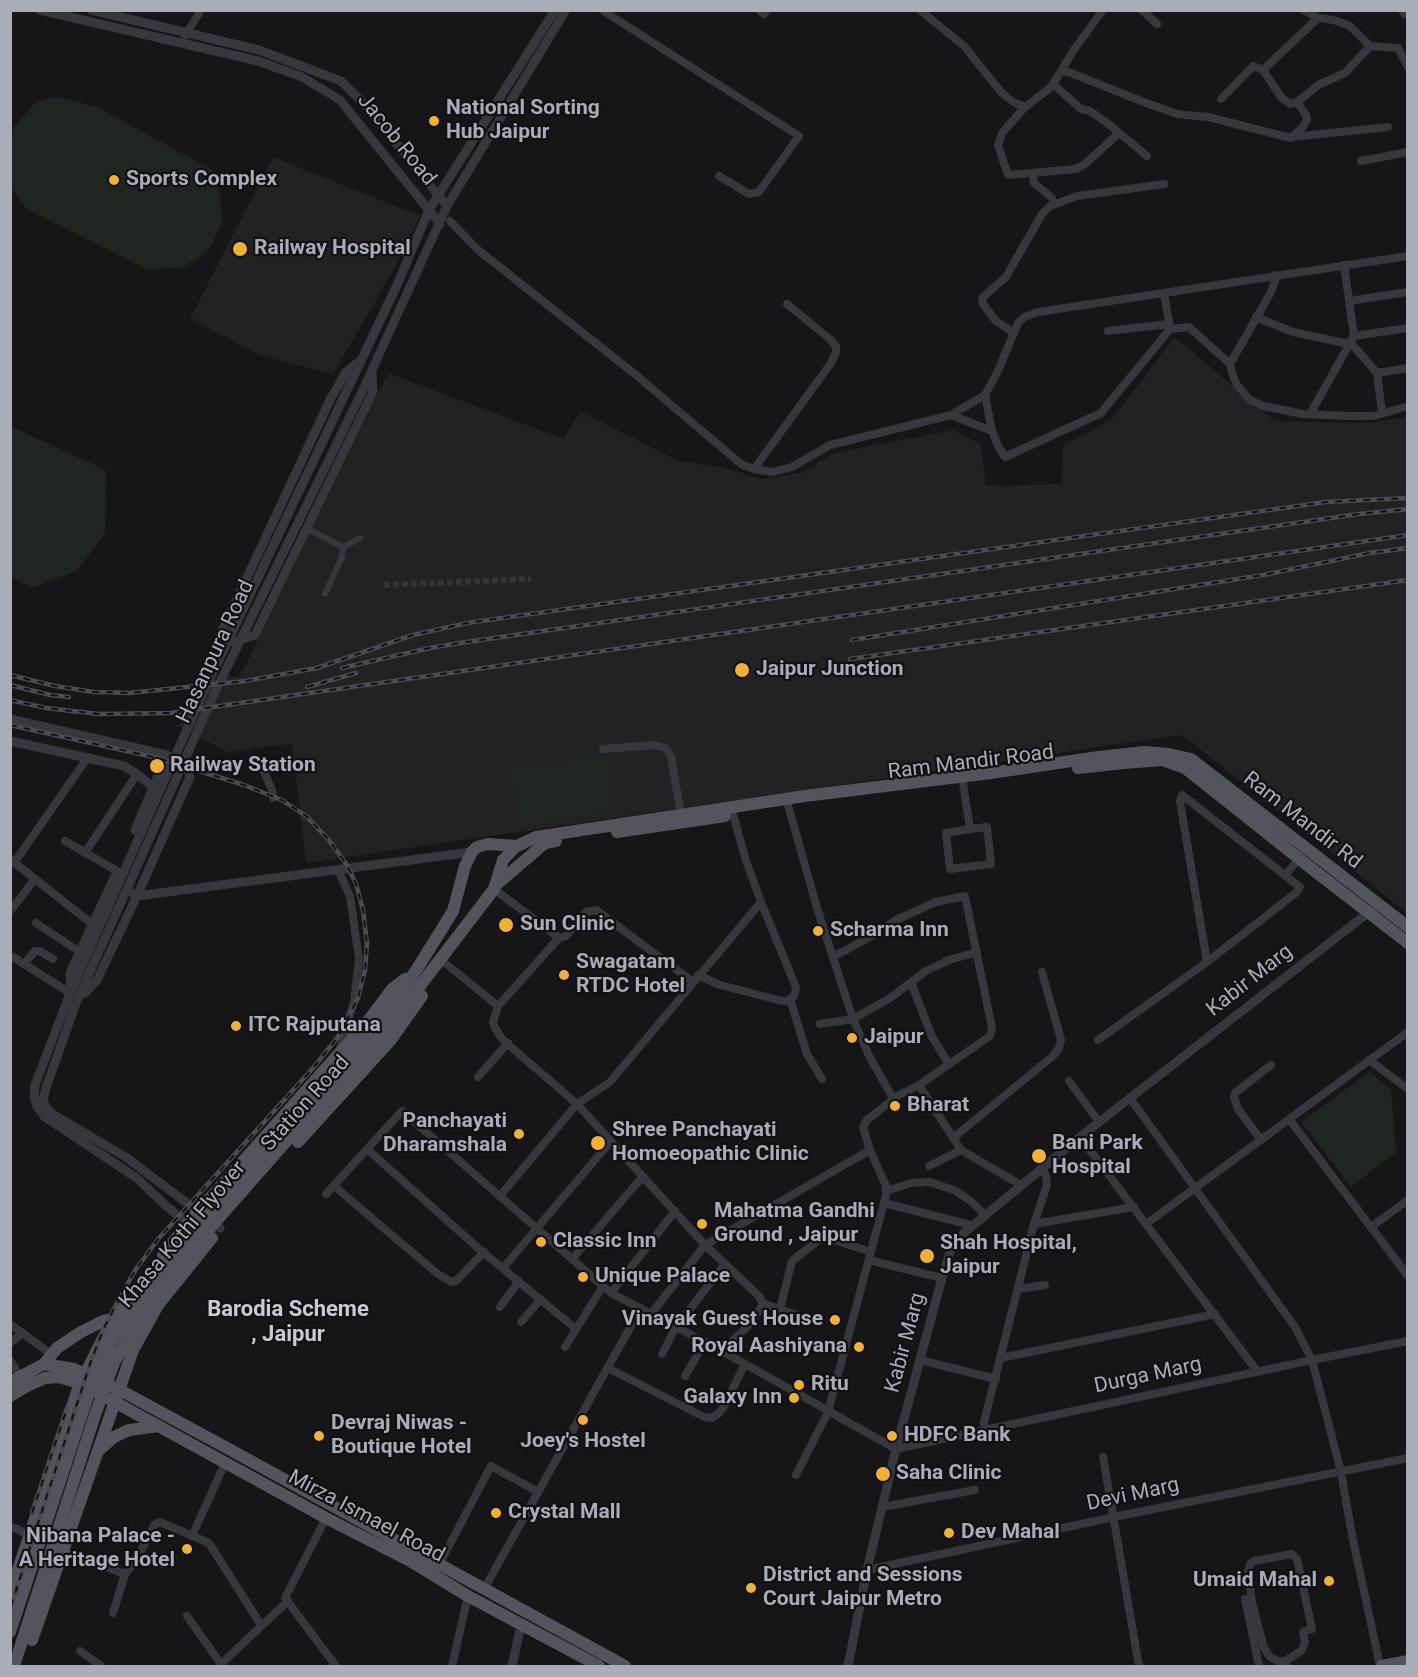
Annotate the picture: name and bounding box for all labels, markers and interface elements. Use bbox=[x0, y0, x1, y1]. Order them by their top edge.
street label: Jacob Road bbox=[351, 89, 441, 191]
place label: National Sorting Hub Jaipur bbox=[446, 96, 600, 146]
marker: National Sorting Hub Jaipur bbox=[427, 114, 441, 128]
place label: Sports Complex bbox=[126, 167, 277, 193]
marker: Sports Complex bbox=[107, 173, 121, 187]
place label: Railway Hospital bbox=[254, 236, 411, 262]
marker: Railway Hospital bbox=[231, 240, 249, 258]
street label: Hasanpura Road bbox=[172, 576, 260, 728]
place label: Jaipur Junction bbox=[756, 657, 904, 683]
marker: Jaipur Junction bbox=[733, 661, 751, 679]
street label: Ram Mandir Road bbox=[887, 740, 1055, 786]
place label: Railway Station bbox=[170, 753, 316, 779]
marker: Railway Station bbox=[148, 757, 166, 775]
street label: Ram Mandir Rd bbox=[1238, 767, 1366, 875]
place label: Sun Clinic bbox=[520, 912, 615, 938]
marker: Sun Clinic bbox=[497, 916, 515, 934]
place label: Scharma Inn bbox=[830, 918, 949, 944]
marker: Scharma Inn bbox=[811, 924, 825, 938]
street label: Kabir Marg bbox=[1202, 940, 1298, 1022]
place label: Swagatam RTDC Hotel bbox=[576, 950, 685, 1000]
marker: Swagatam RTDC Hotel bbox=[557, 968, 571, 982]
place label: ITC Rajputana bbox=[248, 1013, 381, 1039]
marker: ITC Rajputana bbox=[229, 1019, 243, 1033]
place label: Jaipur bbox=[864, 1025, 924, 1051]
marker: Jaipur bbox=[845, 1031, 859, 1045]
street label: Station Road bbox=[257, 1051, 355, 1157]
place label: Bharat bbox=[907, 1093, 969, 1119]
marker: Bharat bbox=[888, 1099, 902, 1113]
place label: Panchayati Dharamshala bbox=[383, 1109, 507, 1159]
place label: Shree Panchayati Homoeopathic Clinic bbox=[612, 1118, 809, 1168]
marker: Panchayati Dharamshala bbox=[512, 1127, 526, 1141]
place label: Bani Park Hospital bbox=[1052, 1131, 1143, 1181]
marker: Shree Panchayati Homoeopathic Clinic bbox=[589, 1134, 607, 1152]
marker: Bani Park Hospital bbox=[1030, 1147, 1048, 1165]
street label: Khasa Kothi Flyover bbox=[114, 1156, 252, 1314]
place label: Mahatma Gandhi Ground , Jaipur bbox=[714, 1199, 875, 1249]
marker: Mahatma Gandhi Ground , Jaipur bbox=[695, 1217, 709, 1231]
place label: Classic Inn bbox=[553, 1229, 657, 1255]
place label: Shah Hospital, Jaipur bbox=[940, 1231, 1077, 1281]
marker: Classic Inn bbox=[534, 1235, 548, 1249]
marker: Shah Hospital, Jaipur bbox=[918, 1247, 936, 1265]
place label: Unique Palace bbox=[595, 1264, 730, 1290]
marker: Unique Palace bbox=[576, 1270, 590, 1284]
street label: Kabir Marg bbox=[881, 1290, 931, 1396]
district label: Barodia Scheme , Jaipur bbox=[207, 1297, 369, 1348]
place label: Vinayak Guest House bbox=[622, 1307, 823, 1333]
marker: Vinayak Guest House bbox=[828, 1313, 842, 1327]
place label: Royal Aashiyana bbox=[691, 1334, 847, 1360]
marker: Royal Aashiyana bbox=[852, 1340, 866, 1354]
street label: Durga Marg bbox=[1092, 1352, 1204, 1400]
place label: Ritu bbox=[811, 1372, 849, 1398]
marker: Ritu bbox=[792, 1378, 806, 1392]
place label: Galaxy Inn bbox=[683, 1385, 782, 1411]
marker: Galaxy Inn bbox=[787, 1391, 801, 1405]
place label: Devraj Niwas - Boutique Hotel bbox=[331, 1411, 472, 1461]
marker: Joey's Hostel bbox=[576, 1413, 590, 1427]
place label: HDFC Bank bbox=[904, 1423, 1011, 1449]
marker: Devraj Niwas - Boutique Hotel bbox=[312, 1429, 326, 1443]
place label: Joey's Hostel bbox=[520, 1429, 646, 1455]
marker: HDFC Bank bbox=[885, 1429, 899, 1443]
place label: Saha Clinic bbox=[896, 1461, 1002, 1487]
street label: Mirza Ismael Road bbox=[283, 1465, 449, 1569]
marker: Saha Clinic bbox=[874, 1465, 892, 1483]
street label: Devi Marg bbox=[1085, 1473, 1181, 1517]
place label: Crystal Mall bbox=[508, 1500, 621, 1526]
marker: Crystal Mall bbox=[489, 1506, 503, 1520]
place label: Dev Mahal bbox=[961, 1520, 1060, 1546]
place label: Nibana Palace - A Heritage Hotel bbox=[19, 1524, 175, 1574]
marker: Dev Mahal bbox=[942, 1526, 956, 1540]
marker: Nibana Palace - A Heritage Hotel bbox=[180, 1542, 194, 1556]
place label: District and Sessions Court Jaipur Metro bbox=[763, 1563, 962, 1613]
place label: Umaid Mahal bbox=[1193, 1568, 1317, 1594]
marker: Umaid Mahal bbox=[1322, 1574, 1336, 1588]
marker: District and Sessions Court Jaipur Metro bbox=[744, 1581, 758, 1595]

